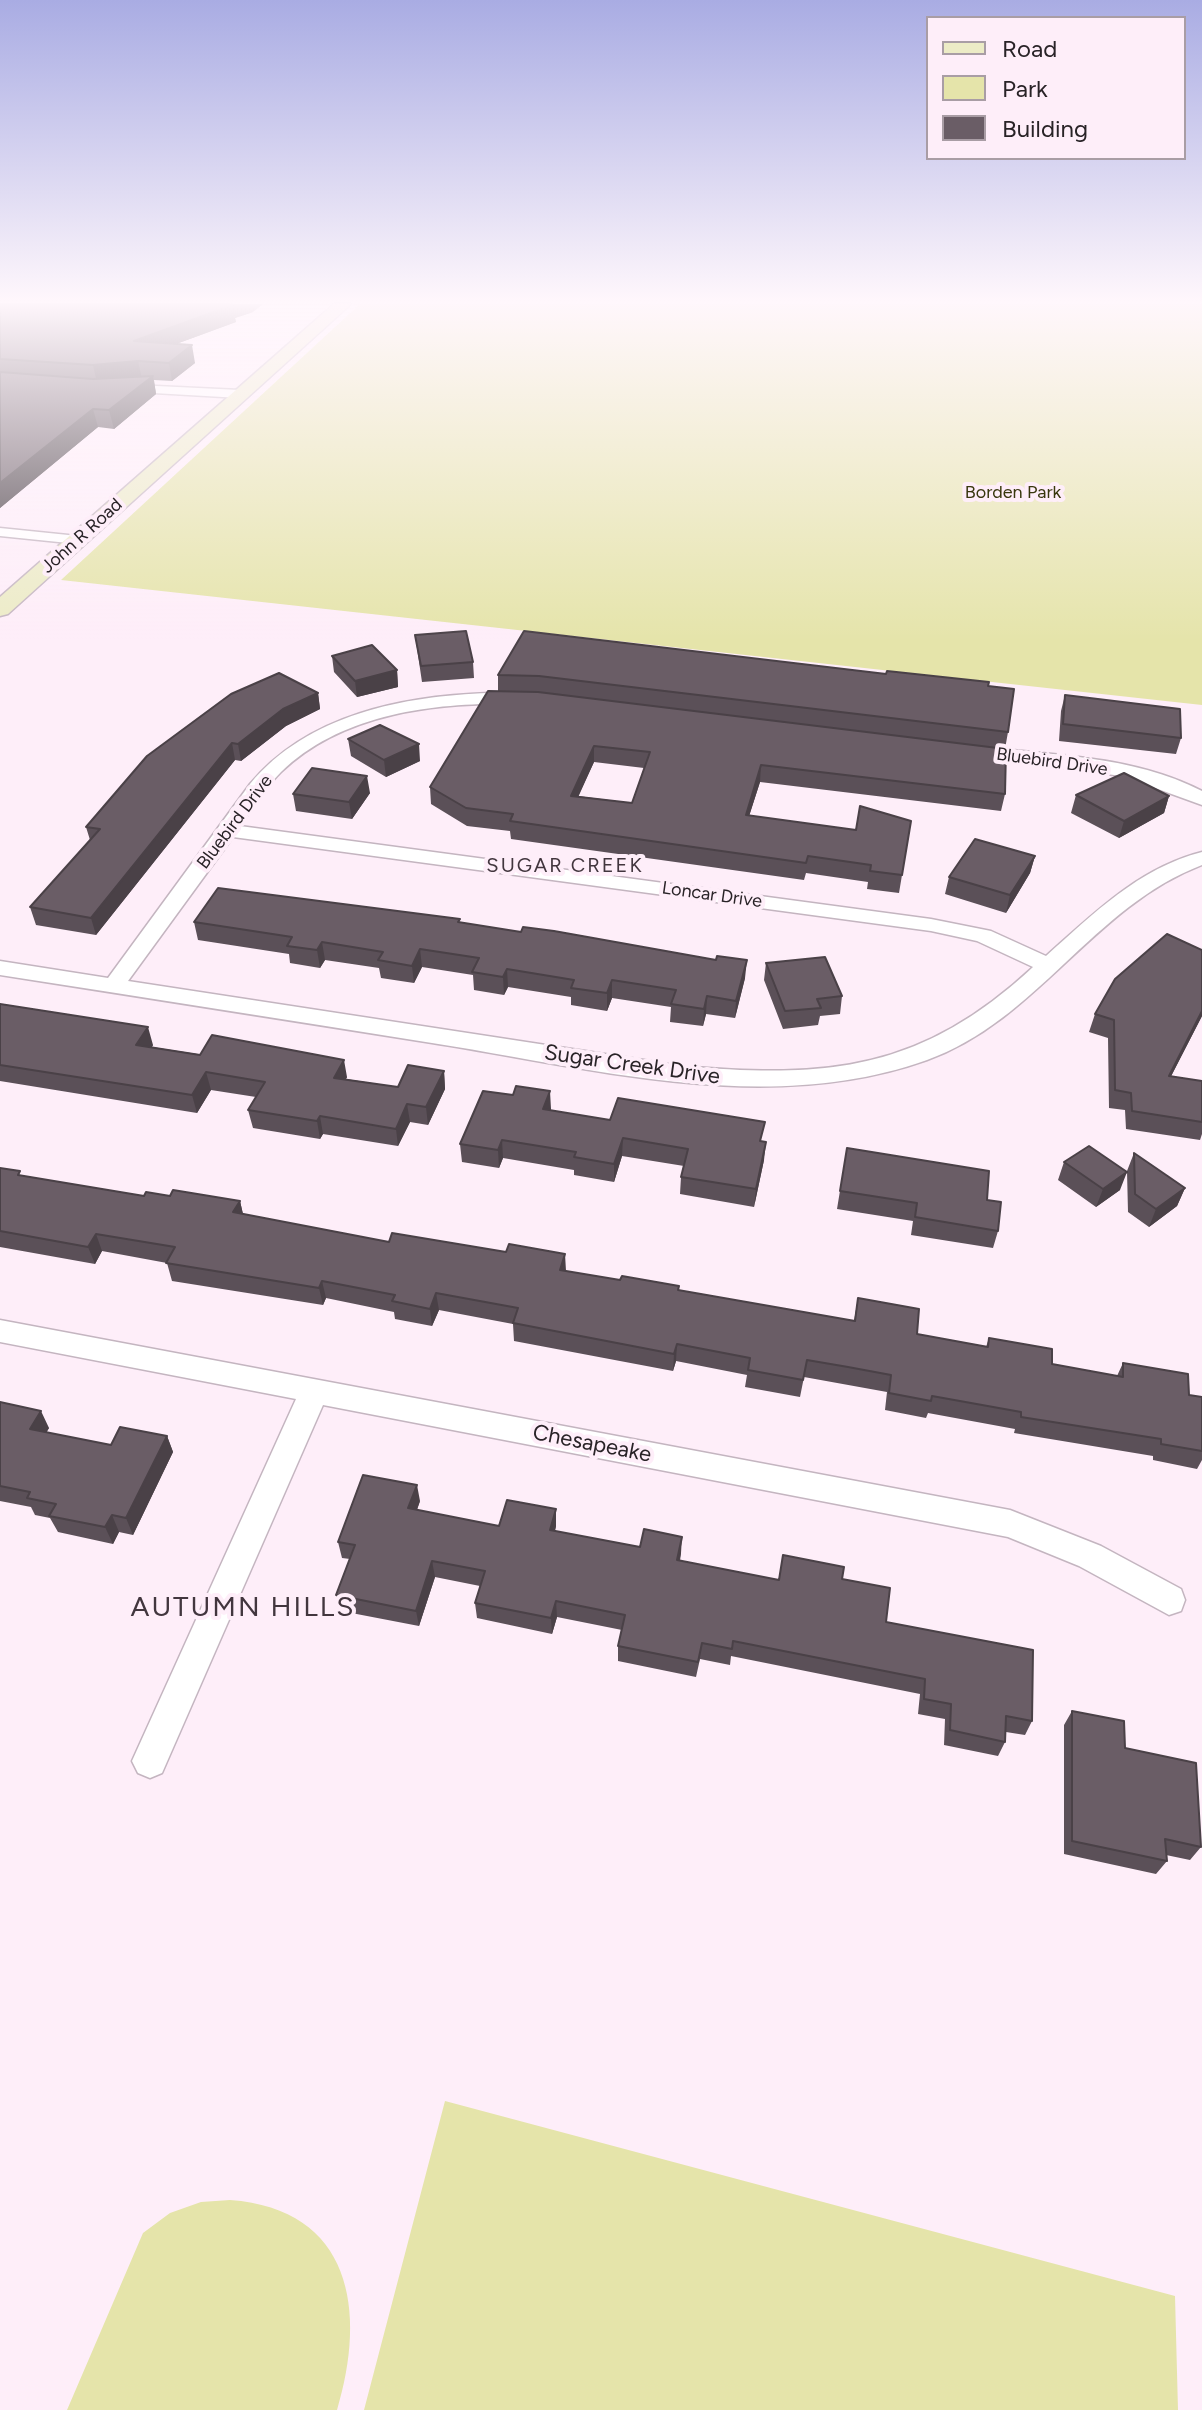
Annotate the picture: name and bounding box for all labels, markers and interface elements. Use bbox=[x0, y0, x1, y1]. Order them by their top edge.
legend bbox=[926, 16, 1186, 160]
text: Road bbox=[1002, 34, 1057, 63]
text: Park bbox=[1002, 74, 1048, 103]
text: Building bbox=[1002, 114, 1088, 143]
park label: Borden Park bbox=[965, 482, 1061, 504]
street label: John R Road bbox=[37, 494, 127, 578]
street label: Bluebird Drive bbox=[995, 743, 1109, 781]
street label: Bluebird Drive bbox=[193, 771, 277, 873]
district label: SUGAR CREEK bbox=[486, 854, 644, 878]
street label: Loncar Drive bbox=[661, 877, 763, 913]
street label: Sugar Creek Drive bbox=[542, 1040, 722, 1090]
street label: Chesapeake bbox=[530, 1420, 654, 1468]
district label: AUTUMN HILLS bbox=[131, 1591, 355, 1625]

